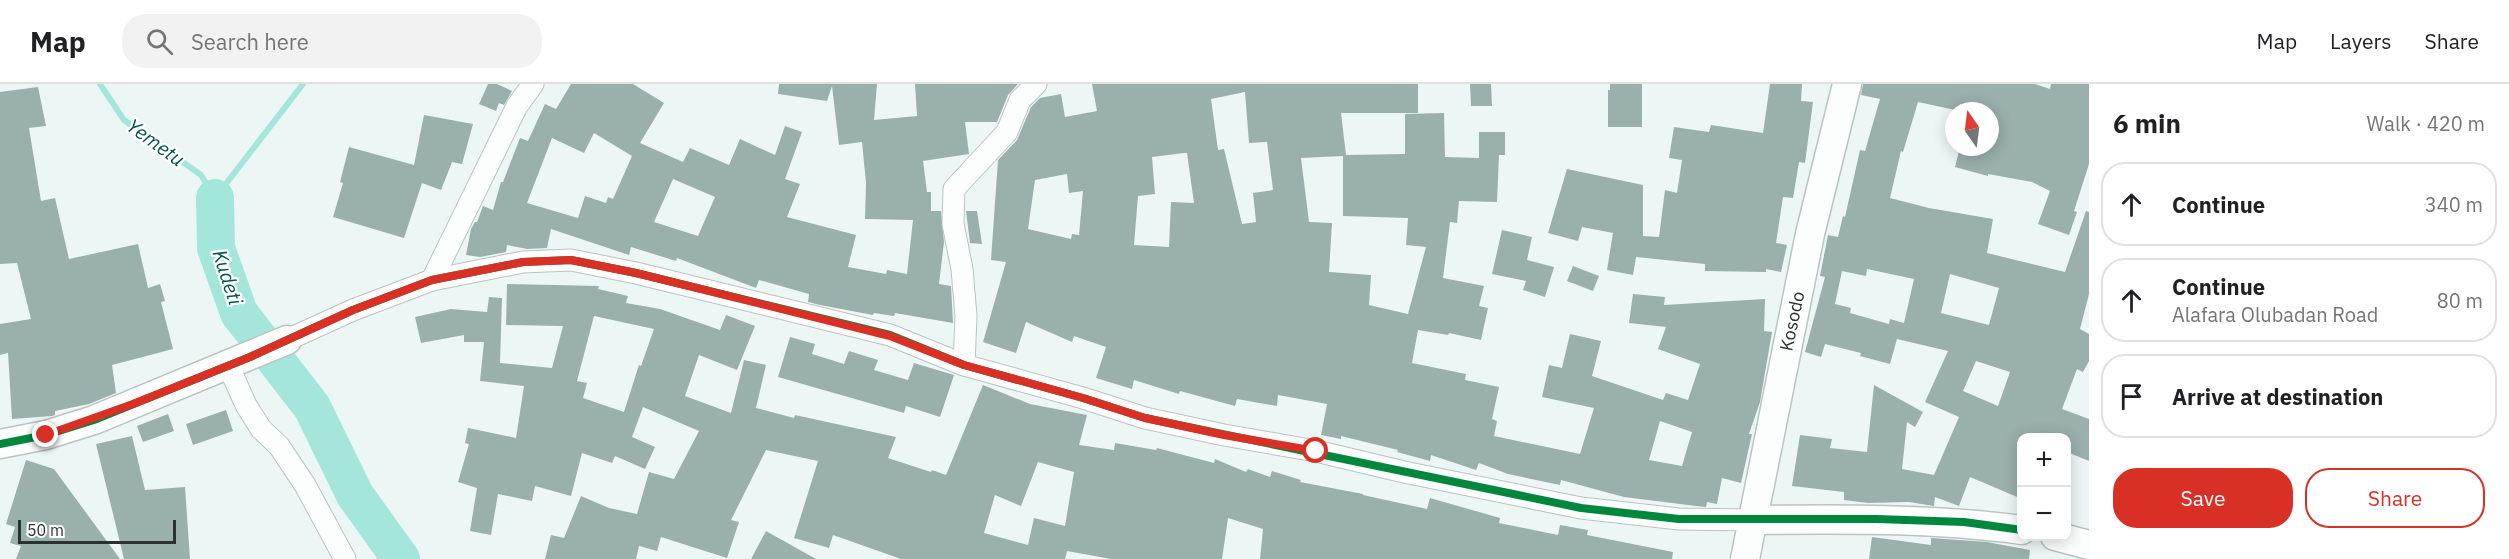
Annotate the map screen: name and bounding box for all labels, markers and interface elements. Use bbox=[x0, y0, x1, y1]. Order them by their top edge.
search box bbox=[122, 14, 542, 68]
text: Map bbox=[30, 23, 86, 60]
icon: search bbox=[143, 25, 176, 58]
text: Search here bbox=[191, 27, 309, 56]
text: Map bbox=[2257, 27, 2297, 55]
text: Layers bbox=[2330, 27, 2392, 55]
text: Share bbox=[2425, 27, 2479, 55]
north arrow bbox=[1945, 102, 1999, 156]
text: 6 min bbox=[2113, 106, 2181, 140]
text: Walk · 420 m bbox=[2367, 110, 2485, 137]
water label: Yemetu bbox=[122, 112, 190, 172]
icon: ahead bbox=[2115, 188, 2148, 221]
text: Continue bbox=[2172, 190, 2265, 219]
text: 340 m bbox=[2425, 191, 2483, 218]
water label: Kudeti bbox=[206, 246, 250, 309]
text: Continue bbox=[2172, 272, 2265, 301]
icon: ahead bbox=[2115, 284, 2148, 317]
text: 80 m bbox=[2437, 287, 2483, 314]
street label: Kosodo bbox=[1774, 289, 1810, 353]
text: Alafara Olubadan Road bbox=[2172, 301, 2378, 328]
icon: arrive bbox=[2115, 380, 2148, 413]
text: Arrive at destination bbox=[2172, 382, 2383, 411]
route end bbox=[32, 421, 58, 447]
map controls bbox=[2017, 433, 2071, 541]
button: + bbox=[2017, 433, 2071, 487]
route start bbox=[1302, 437, 1328, 463]
button: Save bbox=[2113, 468, 2293, 528]
button: Share bbox=[2305, 468, 2485, 528]
button: − bbox=[2017, 487, 2071, 541]
scale bar bbox=[18, 517, 176, 544]
text: 50 m bbox=[27, 520, 64, 540]

